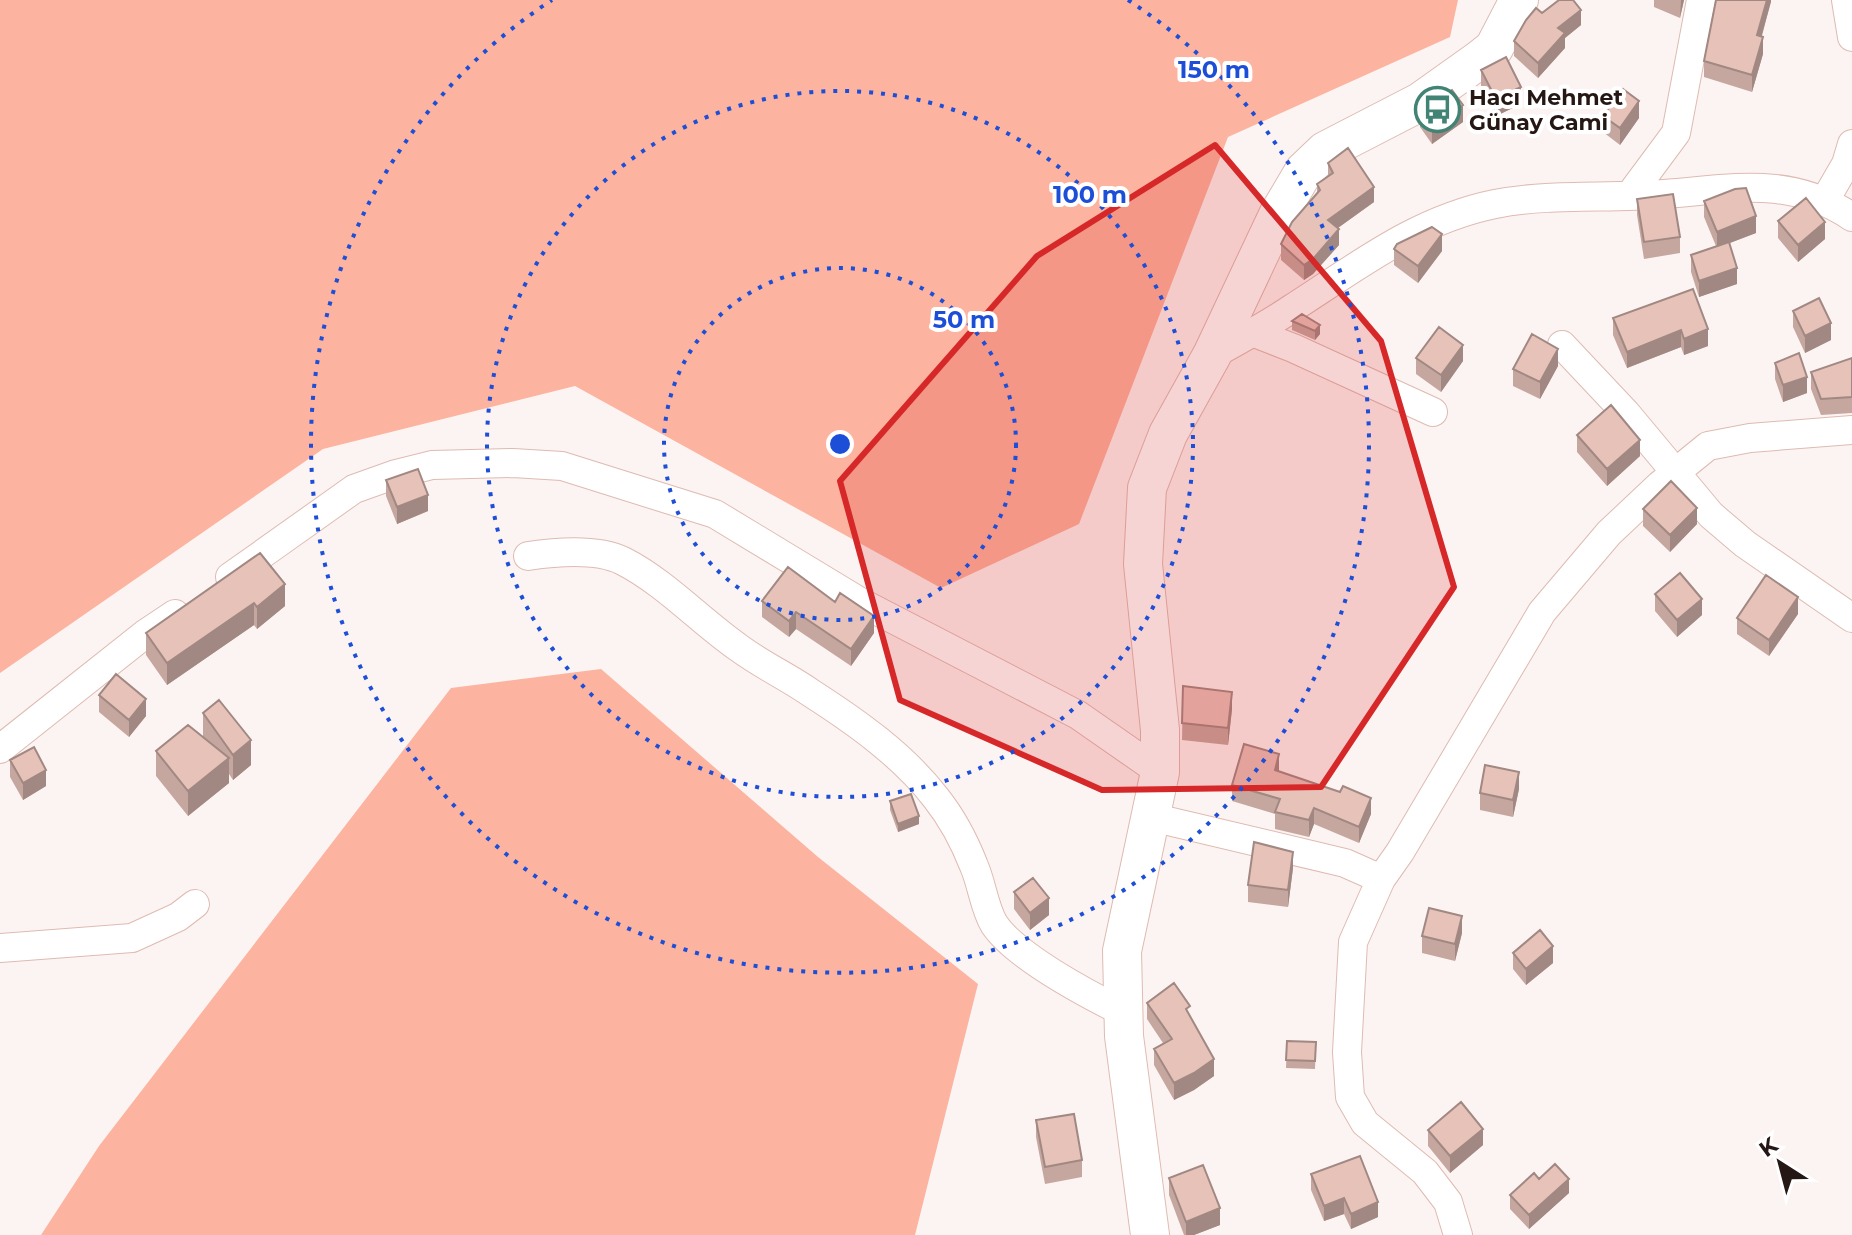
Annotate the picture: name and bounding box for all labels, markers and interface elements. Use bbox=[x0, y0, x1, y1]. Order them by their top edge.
text: 150 m bbox=[1178, 55, 1250, 84]
place label: Hacı Mehmet Günay Cami bbox=[1469, 84, 1623, 136]
bus stop icon: Hacı Mehmet Günay Cami bbox=[1414, 86, 1462, 134]
text: 100 m bbox=[1053, 180, 1127, 209]
text: 50 m bbox=[933, 305, 995, 334]
centre of rings bbox=[826, 430, 854, 458]
north arrow bbox=[1740, 1123, 1820, 1203]
text: K bbox=[1754, 1131, 1784, 1163]

